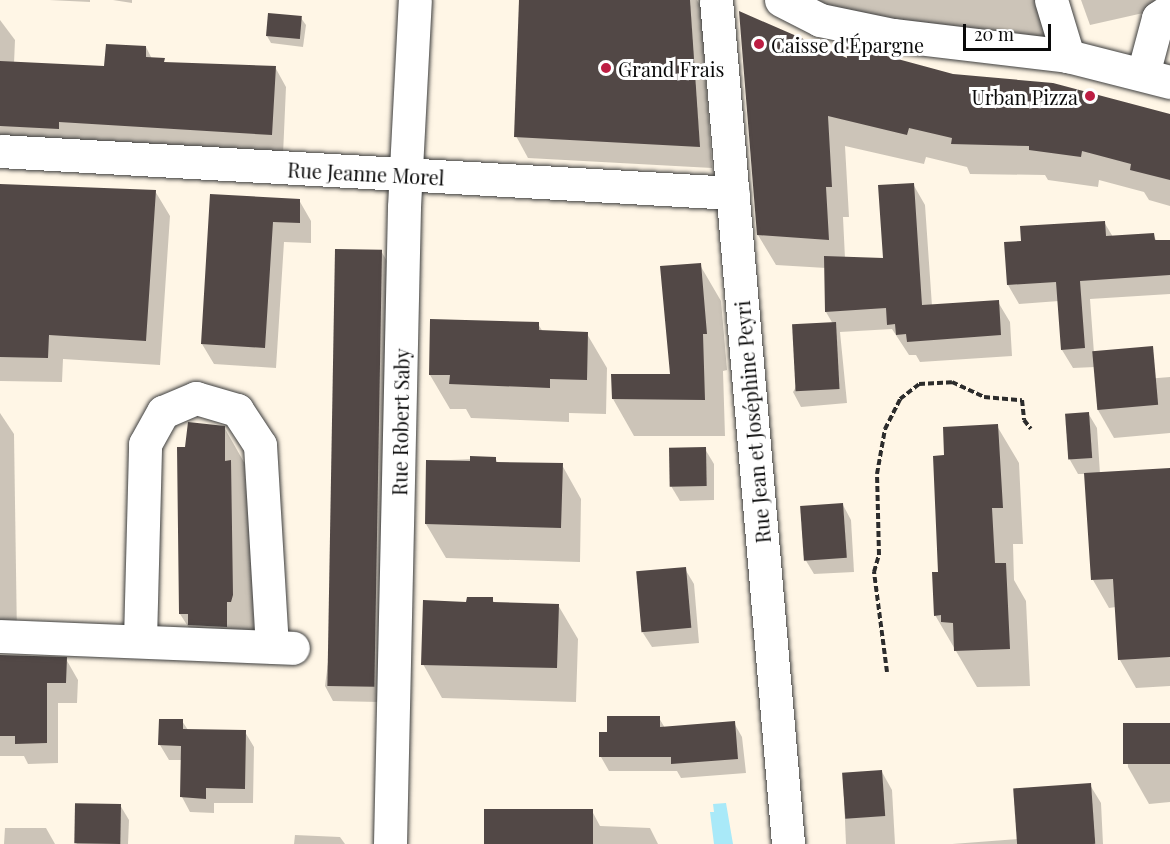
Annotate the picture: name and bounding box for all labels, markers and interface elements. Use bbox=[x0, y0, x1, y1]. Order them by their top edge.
scale bar bbox=[966, 12, 1054, 50]
text: 20 m bbox=[974, 22, 1014, 46]
place label: Caisse d'Épargne bbox=[771, 32, 924, 56]
marker: Caisse d'Épargne bbox=[752, 37, 766, 51]
place label: Grand Frais bbox=[618, 56, 724, 80]
marker: Grand Frais bbox=[599, 61, 613, 75]
place label: Urban Pizza bbox=[971, 84, 1078, 108]
marker: Urban Pizza bbox=[1083, 89, 1097, 103]
street label: Rue Jeanne Morel bbox=[287, 157, 445, 189]
street label: Rue Jean et Joséphine Peyri bbox=[729, 300, 775, 544]
street label: Rue Robert Saby bbox=[387, 348, 413, 496]

